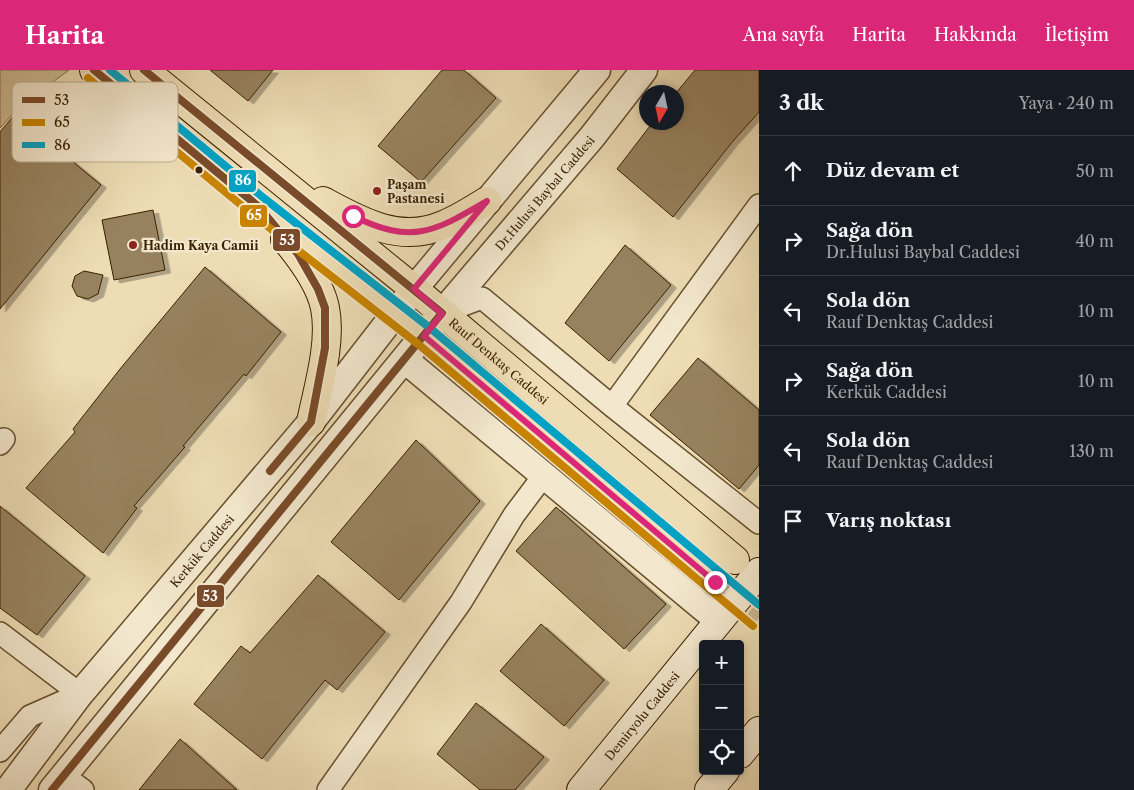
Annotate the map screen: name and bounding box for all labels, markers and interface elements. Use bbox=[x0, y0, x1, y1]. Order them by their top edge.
text: Harita bbox=[25, 21, 104, 50]
text: Ana sayfa bbox=[743, 24, 824, 46]
text: Harita bbox=[852, 24, 906, 46]
text: Hakkında bbox=[934, 24, 1017, 46]
text: İletişim bbox=[1045, 24, 1109, 46]
legend bbox=[12, 82, 178, 162]
north arrow bbox=[639, 85, 684, 130]
text: 3 dk bbox=[779, 90, 824, 115]
text: 53 bbox=[54, 91, 69, 109]
text: Yaya · 240 m bbox=[1019, 93, 1114, 113]
text: 65 bbox=[54, 113, 70, 131]
street label: Dr.Hulusi Baybal Caddesi bbox=[491, 132, 598, 253]
text: 86 bbox=[54, 136, 71, 154]
icon: ahead bbox=[779, 157, 807, 185]
text: Düz devam et bbox=[826, 159, 959, 182]
text: 50 m bbox=[1076, 161, 1114, 181]
unlabelled marker bbox=[194, 165, 204, 175]
line badge: 86 bbox=[228, 169, 257, 193]
text: 86 bbox=[235, 171, 251, 189]
place label: Paşam Pastanesi bbox=[387, 177, 445, 206]
marker: Paşam Pastanesi bbox=[371, 185, 383, 197]
line badge: 65 bbox=[239, 204, 268, 228]
route start bbox=[342, 205, 365, 228]
text: 65 bbox=[246, 206, 262, 224]
text: Sağa dön bbox=[826, 219, 913, 242]
icon: right bbox=[779, 227, 807, 255]
line badge: 53 bbox=[272, 228, 301, 252]
text: 53 bbox=[279, 231, 295, 249]
text: 40 m bbox=[1075, 231, 1114, 251]
place label: Hadim Kaya Camii bbox=[143, 238, 259, 253]
marker: Hadim Kaya Camii bbox=[127, 239, 139, 251]
text: Dr.Hulusi Baybal Caddesi bbox=[826, 242, 1020, 262]
text: Sola dön bbox=[826, 289, 910, 312]
icon: left bbox=[779, 297, 807, 325]
text: 10 m bbox=[1078, 301, 1114, 321]
text: Rauf Denktaş Caddesi bbox=[826, 312, 993, 332]
street label: Rauf Denktaş Caddesi bbox=[446, 315, 552, 407]
text: Sağa dön bbox=[826, 359, 913, 382]
icon: right bbox=[779, 367, 807, 395]
text: 10 m bbox=[1078, 371, 1114, 391]
text: Kerkük Caddesi bbox=[826, 382, 947, 402]
text: Sola dön bbox=[826, 429, 910, 452]
icon: left bbox=[779, 437, 807, 465]
text: 130 m bbox=[1069, 441, 1114, 461]
text: Rauf Denktaş Caddesi bbox=[826, 452, 993, 472]
icon: arrive bbox=[779, 507, 807, 535]
text: Varış noktası bbox=[826, 509, 951, 532]
street label: Kerkük Caddesi bbox=[167, 511, 237, 590]
route end bbox=[704, 571, 727, 594]
line badge: 53 bbox=[196, 584, 225, 608]
text: 53 bbox=[202, 587, 218, 605]
map controls bbox=[699, 640, 744, 775]
button: + bbox=[699, 640, 744, 685]
street label: Demiryolu Caddesi bbox=[601, 668, 683, 763]
button: − bbox=[699, 685, 744, 730]
button: locate bbox=[699, 730, 744, 775]

